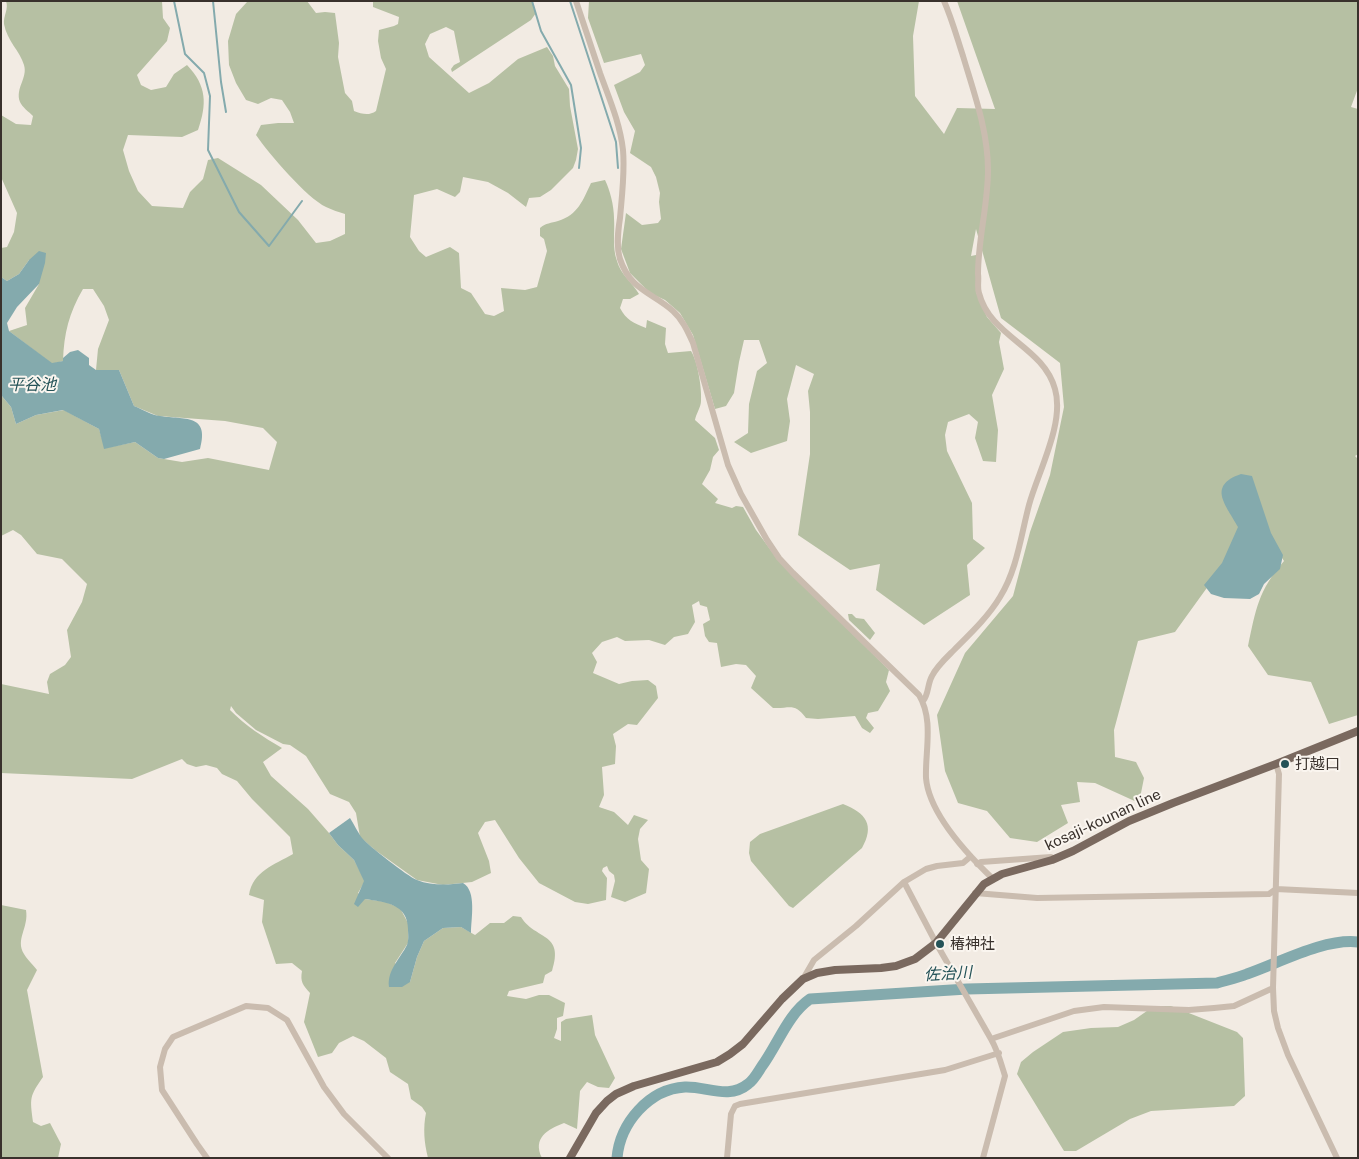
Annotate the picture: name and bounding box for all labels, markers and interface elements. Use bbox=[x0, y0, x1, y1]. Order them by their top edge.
water label: 平谷池 bbox=[8, 375, 56, 395]
place label: 打越口 bbox=[1295, 755, 1340, 773]
marker: 打越口 bbox=[1279, 758, 1291, 770]
street label: kosaji-kounan line bbox=[1042, 785, 1164, 855]
place label: 椿神社 bbox=[950, 935, 995, 953]
marker: 椿神社 bbox=[934, 938, 946, 950]
water label: 佐治川 bbox=[924, 963, 972, 985]

